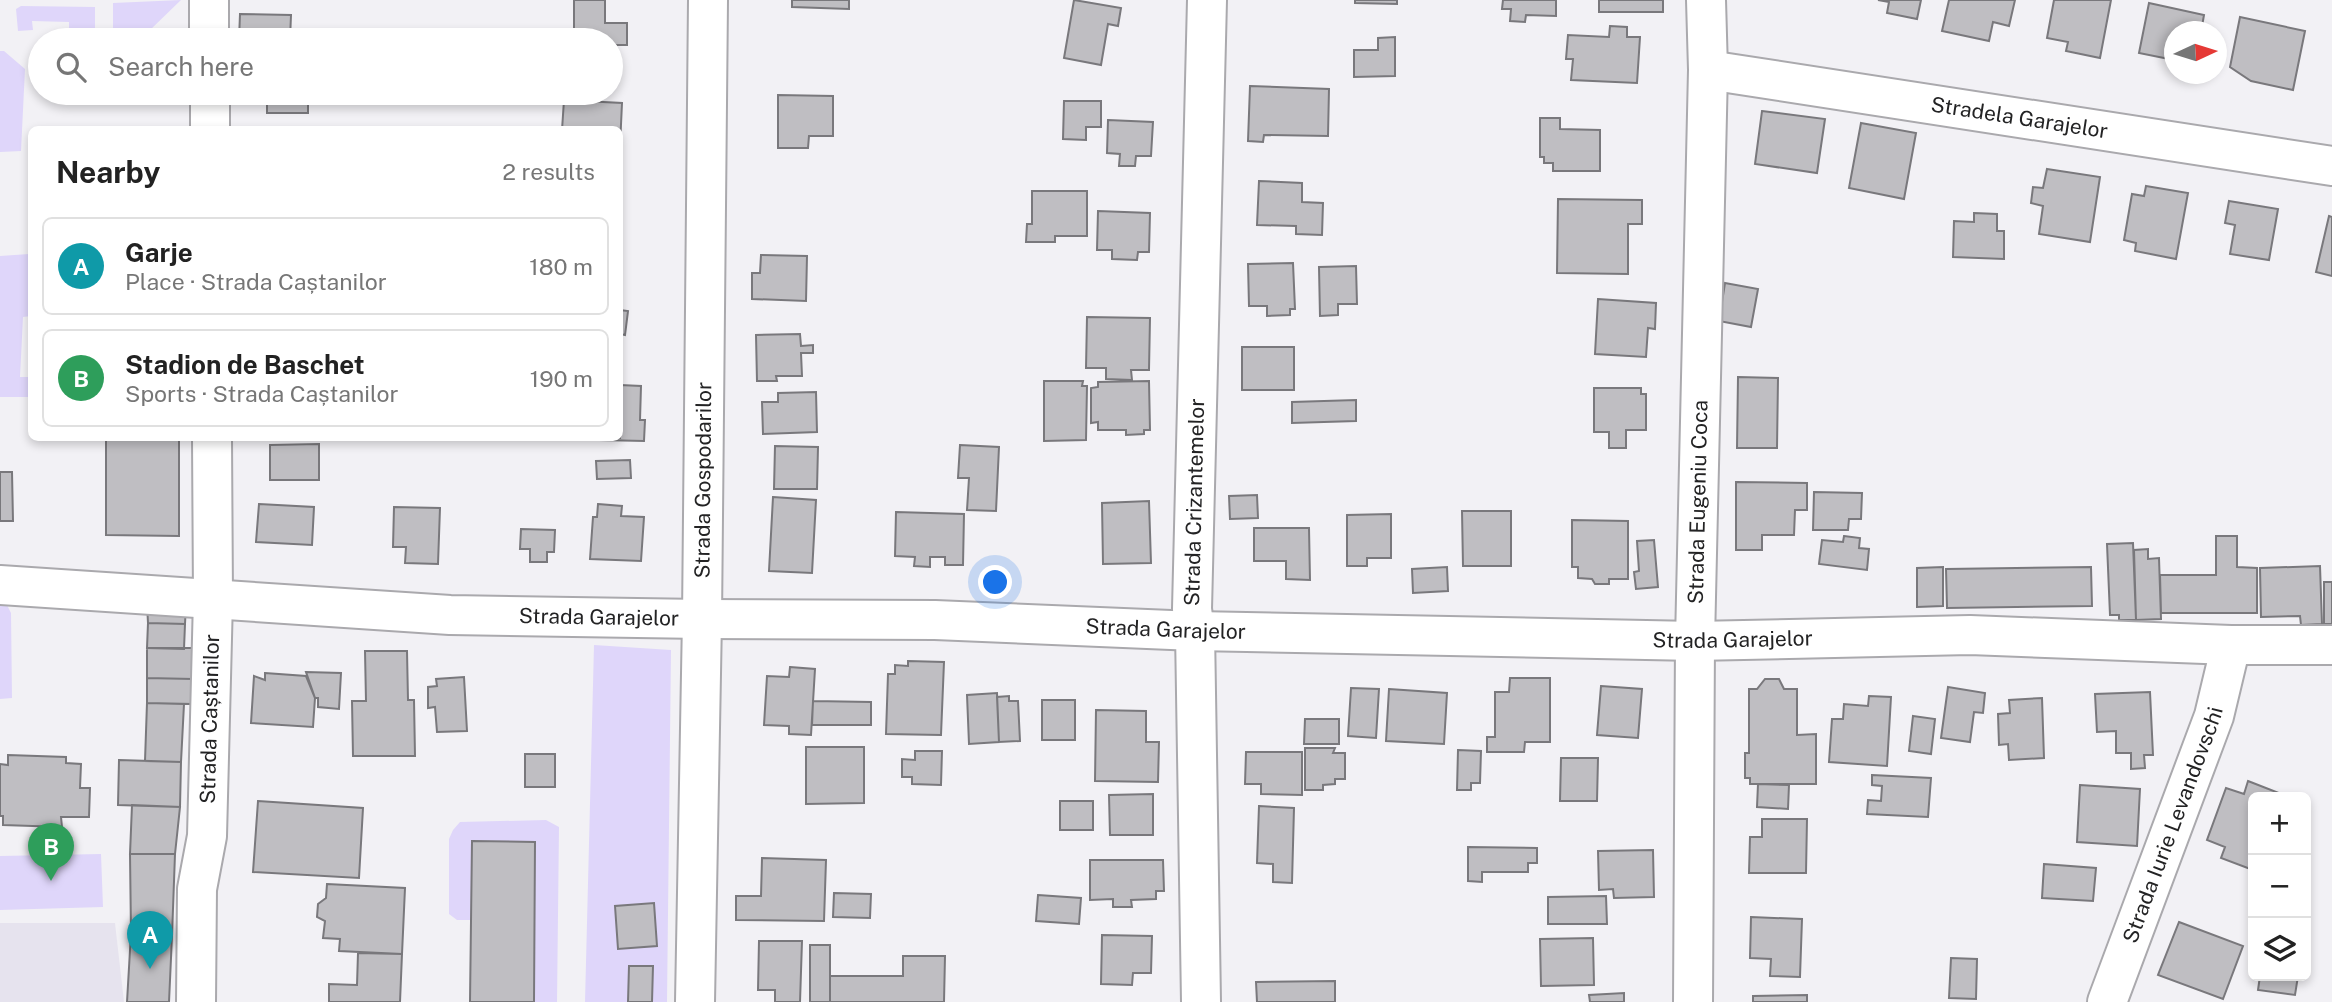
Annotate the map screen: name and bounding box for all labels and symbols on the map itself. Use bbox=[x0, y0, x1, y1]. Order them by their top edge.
north arrow bbox=[2164, 21, 2227, 84]
street label: Stradela Garajelor bbox=[1929, 91, 2110, 143]
street label: Strada Gospodarilor bbox=[689, 382, 716, 578]
street label: Strada Crizantemelor bbox=[1179, 398, 1209, 606]
street label: Strada Eugeniu Coca bbox=[1683, 400, 1712, 604]
your location bbox=[978, 565, 1012, 599]
street label: Strada Garajelor bbox=[519, 603, 679, 631]
street label: Strada Garajelor bbox=[1085, 613, 1246, 644]
street label: Strada Garajelor bbox=[1652, 625, 1813, 653]
street label: Strada Caștanilor bbox=[195, 634, 224, 804]
street label: Strada Iurie Levandovschi bbox=[2117, 704, 2228, 946]
pin: B bbox=[28, 823, 74, 881]
pin: A bbox=[127, 911, 173, 969]

